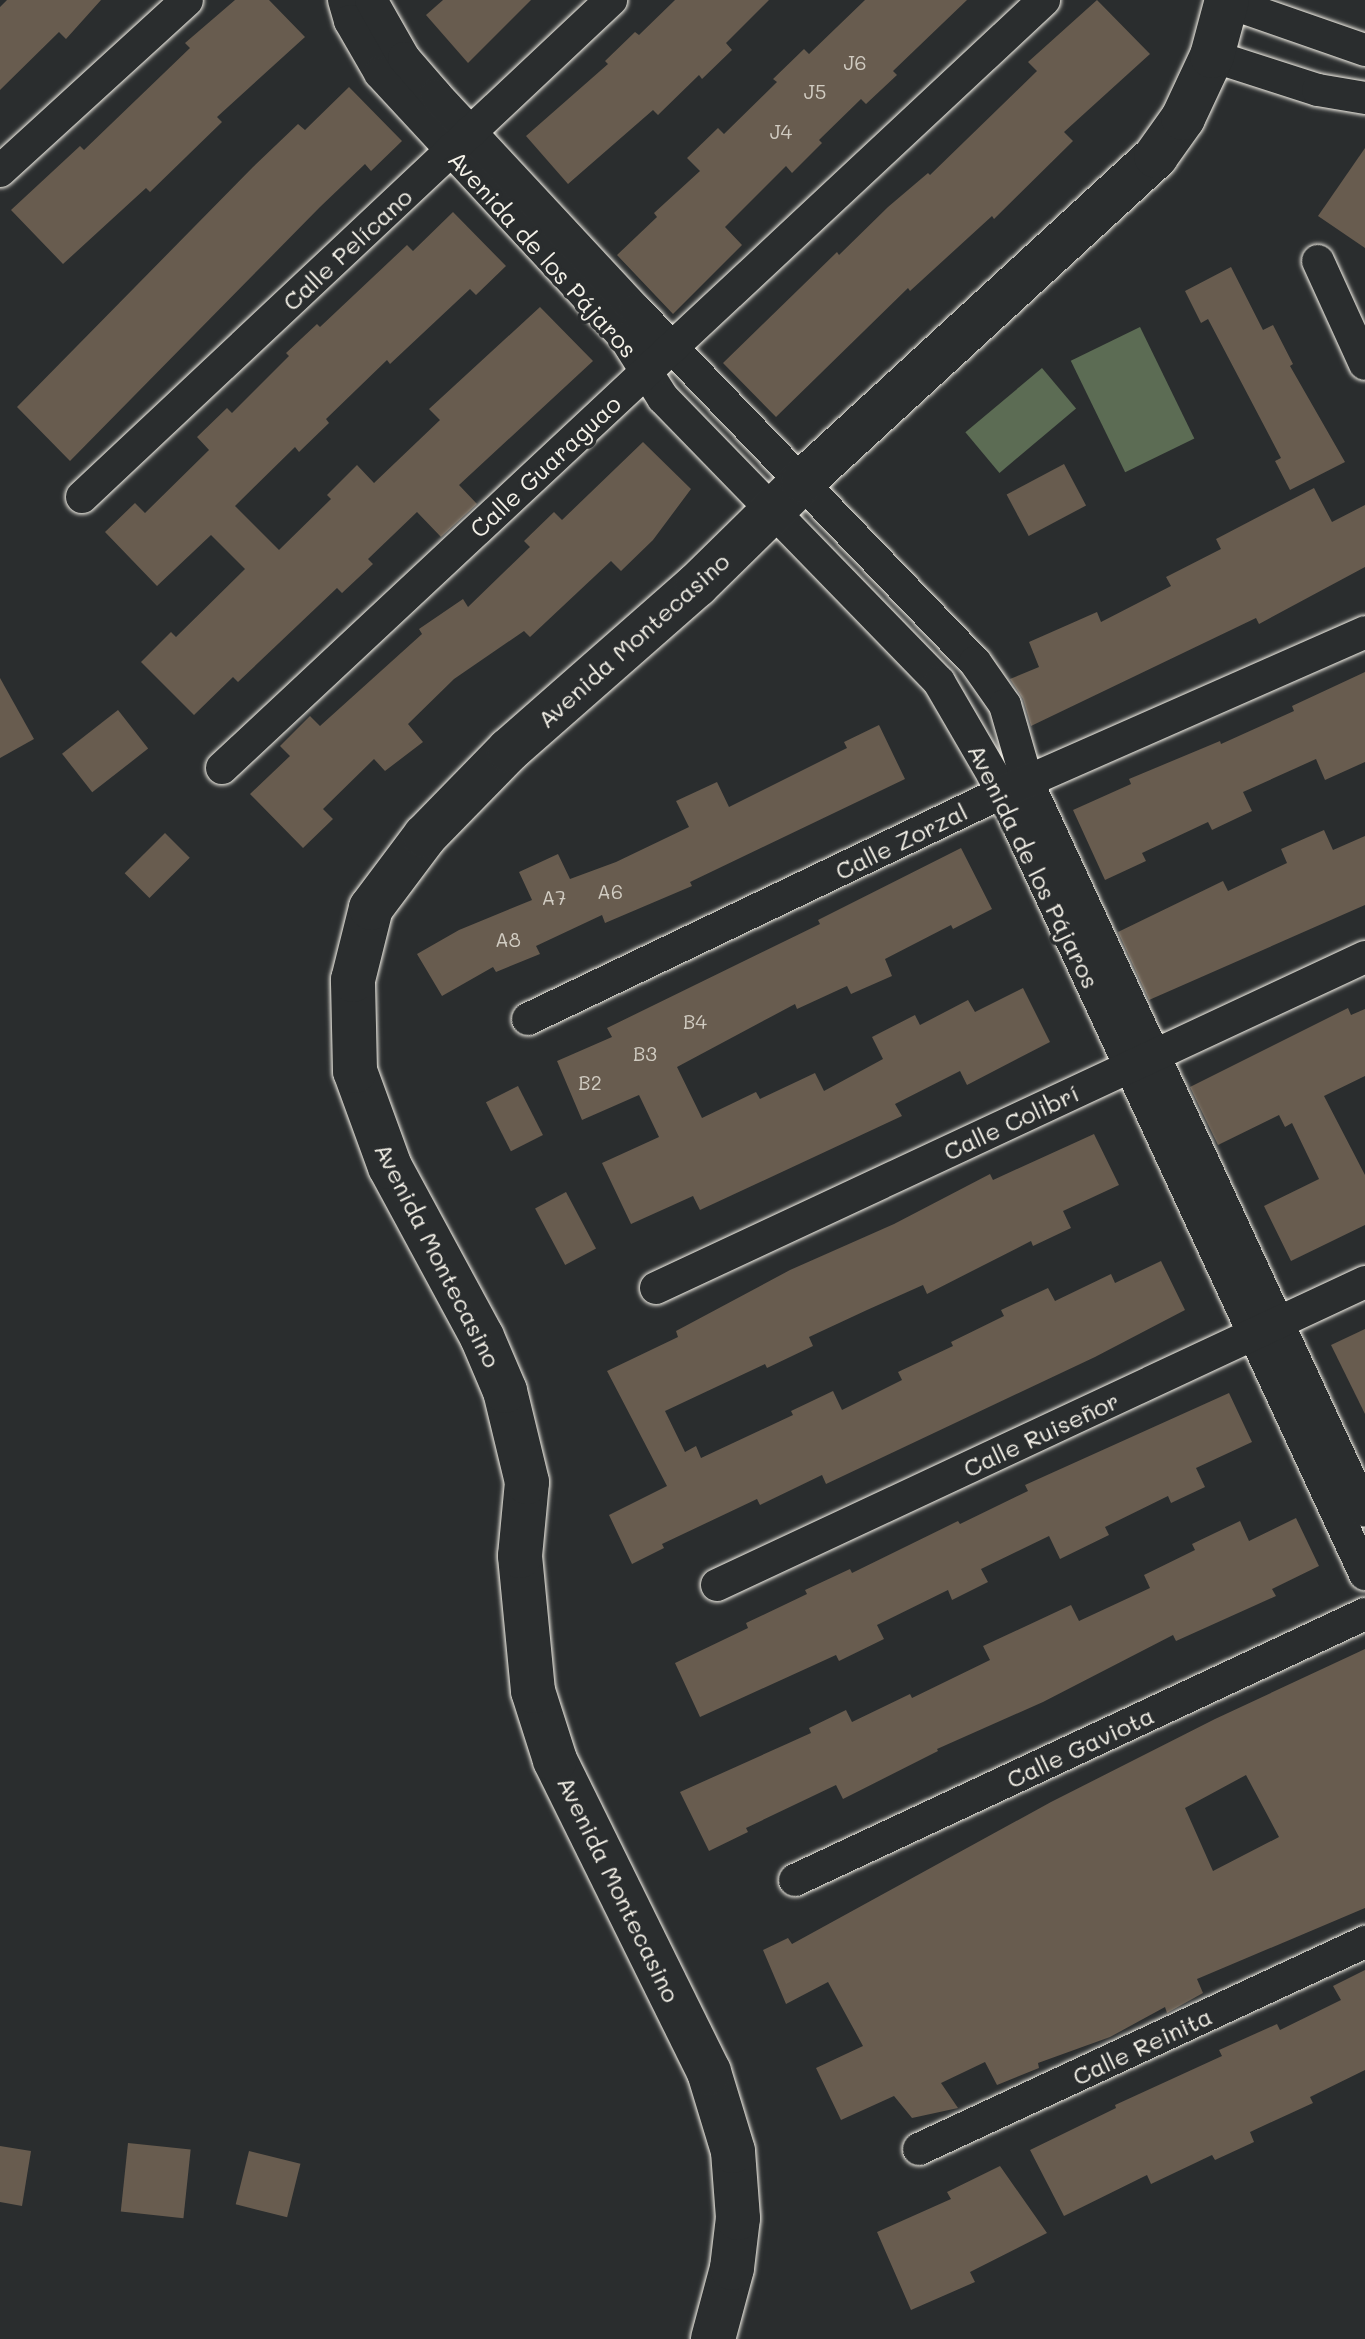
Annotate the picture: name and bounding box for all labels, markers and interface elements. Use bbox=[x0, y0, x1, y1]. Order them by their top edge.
house number: J6 bbox=[843, 50, 867, 74]
house number: J5 bbox=[804, 79, 826, 103]
house number: J4 bbox=[770, 119, 792, 143]
street label: Avenida de los Pájaros bbox=[443, 145, 643, 363]
street label: Calle Pelícano bbox=[276, 182, 418, 316]
street label: Calle Guaraguao bbox=[464, 389, 626, 543]
street label: Avenida Montecasino bbox=[531, 546, 735, 734]
street label: Avenida de los Pájaros bbox=[962, 739, 1106, 993]
street label: Calle Zorzal bbox=[830, 797, 972, 885]
house number: A6 bbox=[597, 879, 623, 903]
house number: A7 bbox=[542, 885, 566, 909]
house number: A8 bbox=[495, 927, 521, 951]
house number: B4 bbox=[683, 1009, 707, 1033]
house number: B3 bbox=[633, 1041, 657, 1065]
house number: B2 bbox=[578, 1070, 602, 1094]
street label: Calle Colibrí bbox=[939, 1078, 1083, 1166]
street label: Avenida Montecasino bbox=[369, 1138, 507, 1372]
street label: Calle Ruiseñor bbox=[959, 1385, 1123, 1483]
street label: Calle Gaviota bbox=[1002, 1700, 1158, 1794]
street label: Avenida Montecasino bbox=[552, 1771, 686, 2007]
street label: Calle Reinita bbox=[1068, 2001, 1216, 2091]

